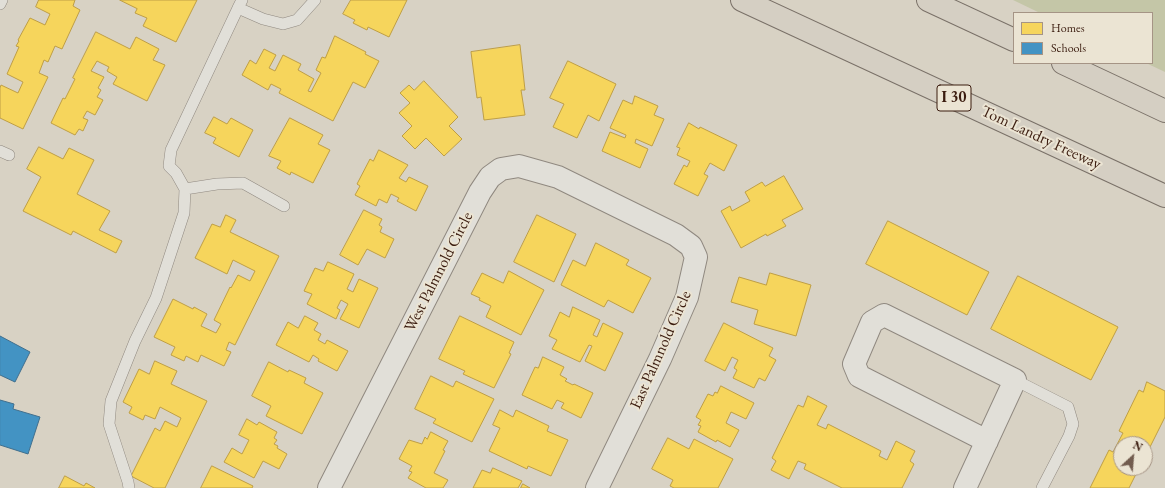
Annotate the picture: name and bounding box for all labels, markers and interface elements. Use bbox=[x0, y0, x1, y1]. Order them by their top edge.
legend bbox=[1013, 12, 1153, 64]
text: Homes bbox=[1051, 20, 1085, 36]
text: Schools bbox=[1051, 40, 1086, 56]
road number: I 30 bbox=[937, 85, 971, 111]
street label: Tom Landry Freeway bbox=[978, 102, 1104, 174]
street label: West Palmnold Circle bbox=[401, 209, 477, 335]
street label: East Palmnold Circle bbox=[626, 288, 696, 412]
north arrow bbox=[1113, 436, 1153, 476]
text: N bbox=[1131, 438, 1145, 454]

